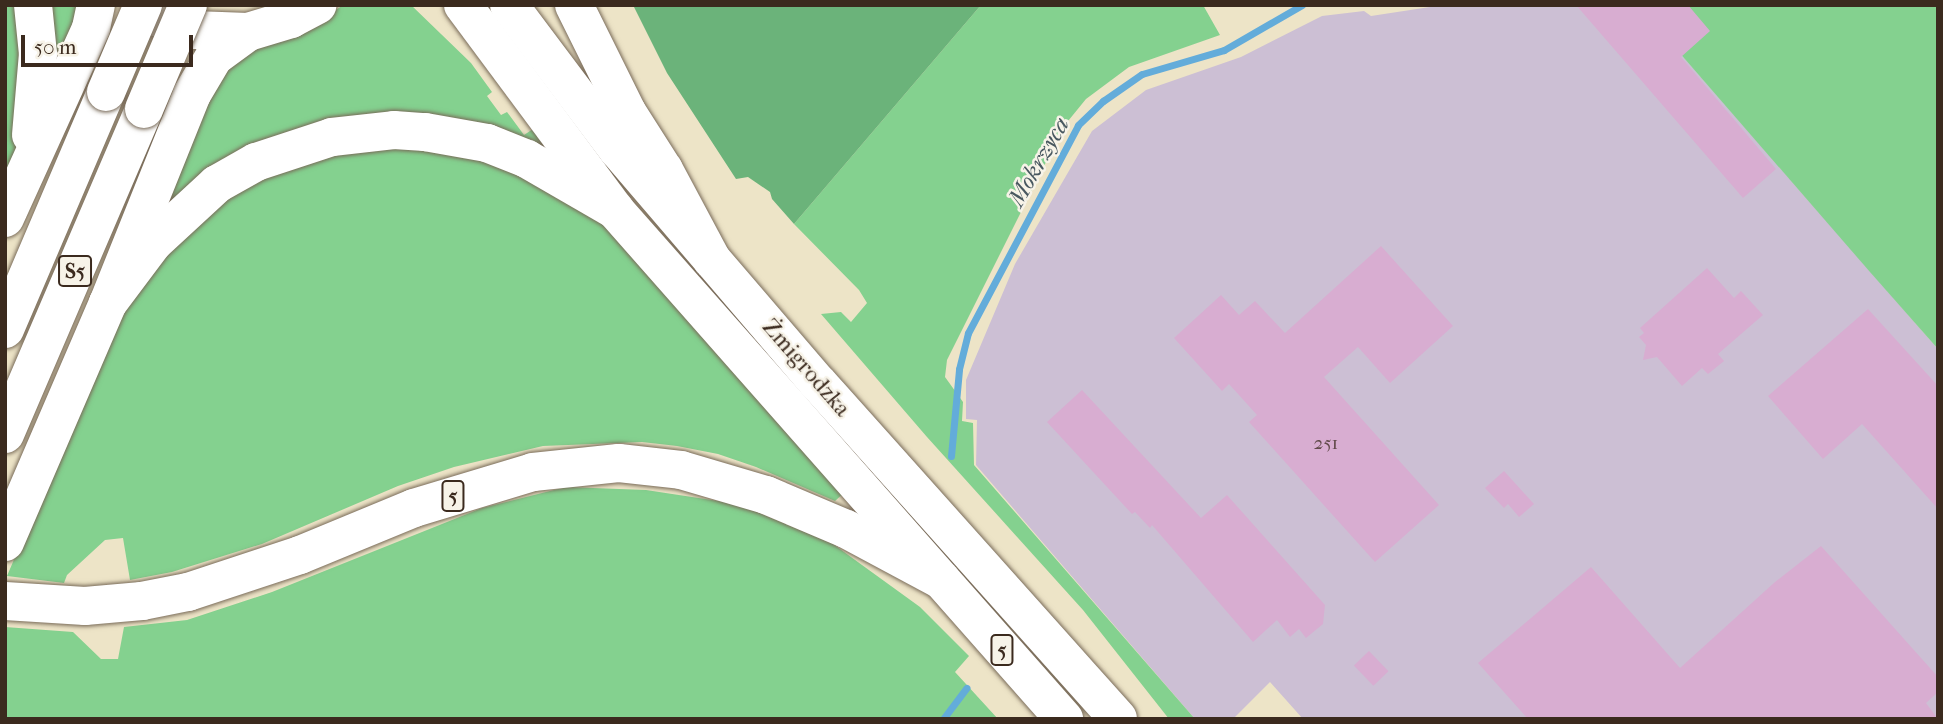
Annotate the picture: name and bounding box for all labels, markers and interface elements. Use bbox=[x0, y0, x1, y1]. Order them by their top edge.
scale bar bbox=[24, 21, 196, 65]
text: 50 m bbox=[34, 35, 77, 59]
water label: Mokrzyca bbox=[1002, 112, 1076, 212]
road number: S5 bbox=[57, 254, 92, 288]
street label: Żmigrodzka bbox=[756, 314, 856, 422]
house number: 251 bbox=[1314, 433, 1338, 455]
road number: 5 bbox=[441, 478, 465, 514]
road number: 5 bbox=[990, 632, 1014, 668]

